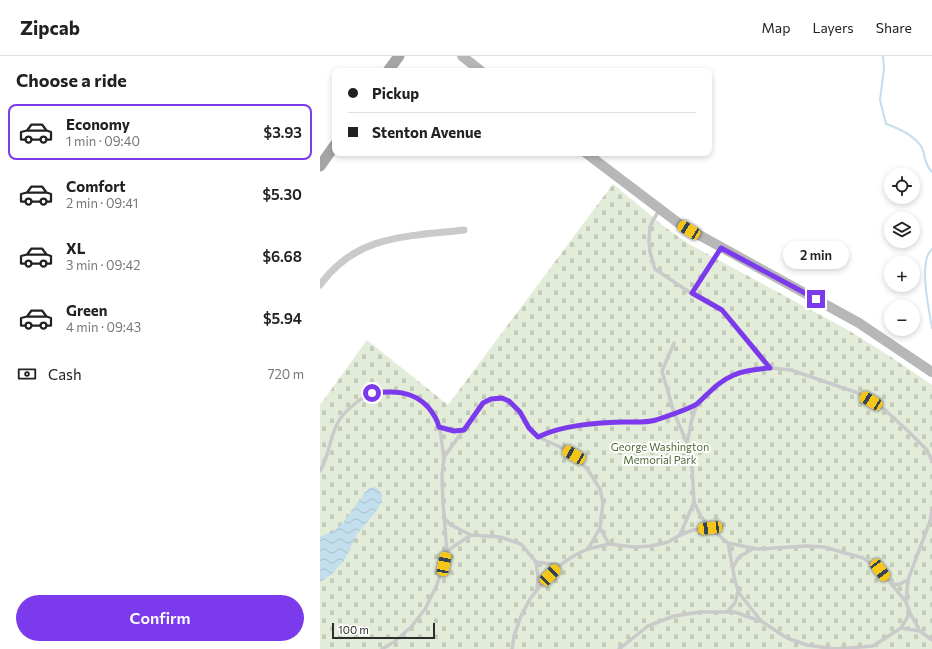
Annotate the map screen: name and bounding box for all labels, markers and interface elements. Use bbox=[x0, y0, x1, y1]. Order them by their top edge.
text: Zipcab bbox=[20, 16, 80, 39]
text: Map bbox=[762, 19, 790, 36]
text: Layers bbox=[812, 19, 854, 36]
text: Share bbox=[876, 19, 912, 36]
text: Choose a ride bbox=[16, 69, 127, 91]
text: Pickup bbox=[372, 84, 419, 102]
icon: car bbox=[18, 114, 54, 150]
text: Economy bbox=[66, 115, 130, 133]
text: $3.93 bbox=[264, 123, 302, 141]
text: Stenton Avenue bbox=[372, 123, 481, 141]
text: 1 min · 09:40 bbox=[66, 133, 140, 149]
map controls bbox=[884, 168, 920, 336]
button: locate bbox=[884, 168, 920, 204]
icon: car bbox=[18, 176, 54, 212]
text: Comfort bbox=[66, 177, 126, 195]
text: $5.30 bbox=[263, 185, 302, 203]
text: 2 min · 09:41 bbox=[66, 195, 138, 211]
button: layers bbox=[884, 212, 920, 248]
car bbox=[676, 219, 702, 241]
icon: car bbox=[18, 238, 54, 274]
text: XL bbox=[66, 239, 85, 257]
callout: 2 min bbox=[783, 241, 849, 269]
text: $6.68 bbox=[262, 247, 302, 265]
text: 2 min bbox=[800, 247, 832, 263]
button: + bbox=[884, 256, 920, 292]
text: 3 min · 09:42 bbox=[66, 257, 140, 273]
route end bbox=[807, 290, 825, 308]
icon: car bbox=[18, 300, 54, 336]
button: − bbox=[884, 300, 920, 336]
text: Green bbox=[66, 301, 107, 319]
text: $5.94 bbox=[263, 309, 302, 327]
text: 4 min · 09:43 bbox=[66, 319, 141, 335]
icon: cash bbox=[16, 363, 38, 385]
text: Cash bbox=[48, 365, 82, 383]
text: 720 m bbox=[268, 366, 304, 382]
route start bbox=[363, 384, 381, 402]
car bbox=[858, 390, 884, 412]
park label: George Washington Memorial Park bbox=[611, 440, 709, 466]
car bbox=[561, 444, 587, 466]
car bbox=[697, 521, 723, 535]
car bbox=[436, 551, 452, 577]
car bbox=[868, 557, 892, 583]
car bbox=[537, 562, 563, 588]
button: Confirm bbox=[16, 595, 304, 641]
scale bar bbox=[332, 621, 435, 640]
text: 100 m bbox=[338, 623, 369, 636]

